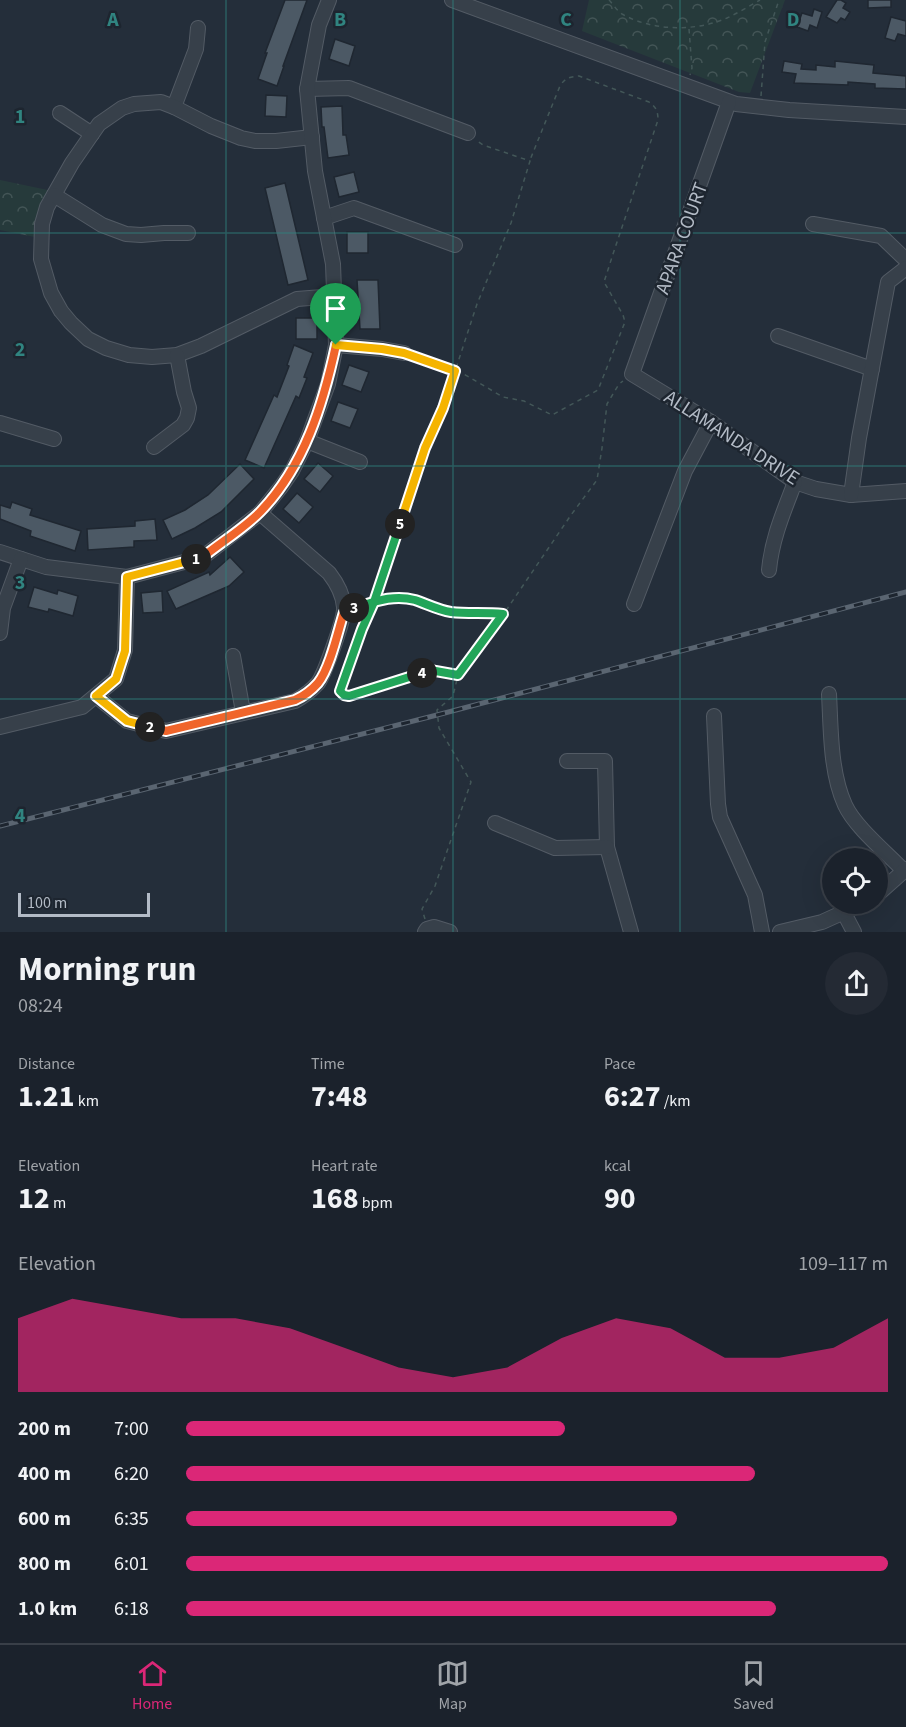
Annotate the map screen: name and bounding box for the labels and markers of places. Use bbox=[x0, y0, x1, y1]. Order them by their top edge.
pin bbox=[310, 283, 361, 345]
pin: 5 bbox=[385, 509, 415, 539]
pin: 1 bbox=[181, 544, 211, 574]
pin: 3 bbox=[339, 593, 369, 623]
pin: 4 bbox=[407, 658, 437, 688]
pin: 2 bbox=[135, 712, 165, 742]

